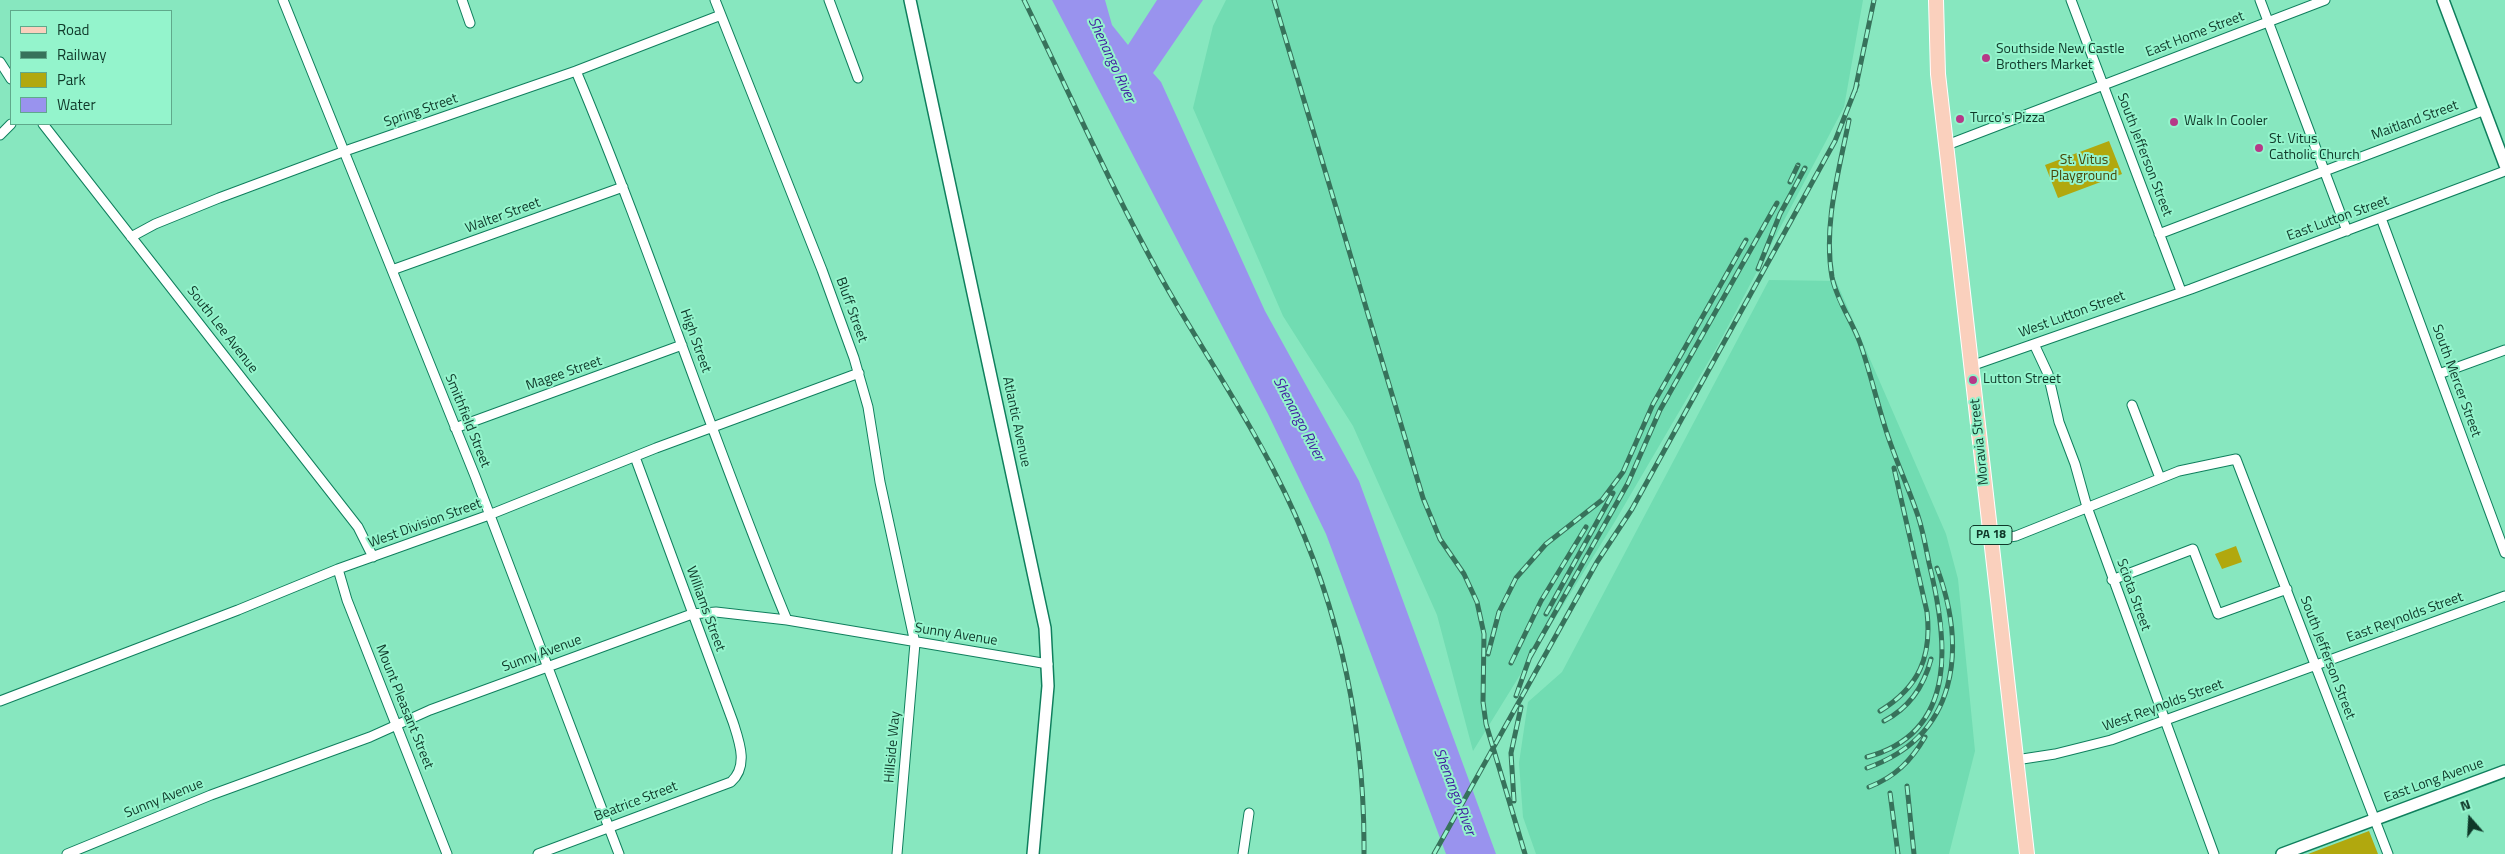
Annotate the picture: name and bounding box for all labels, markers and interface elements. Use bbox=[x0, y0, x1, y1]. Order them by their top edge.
street label: East Home Street bbox=[2143, 9, 2247, 61]
legend bbox=[10, 10, 172, 125]
water label: Shenango River bbox=[1083, 15, 1139, 105]
text: Road bbox=[57, 18, 89, 41]
place label: Southside New Castle Brothers Market bbox=[1996, 42, 2124, 74]
text: Railway bbox=[57, 43, 107, 66]
marker: Southside New Castle Brothers Market bbox=[1980, 52, 1992, 64]
text: Park bbox=[57, 68, 86, 91]
street label: Spring Street bbox=[382, 91, 460, 131]
street label: South Jefferson Street bbox=[2113, 91, 2175, 219]
text: Water bbox=[57, 93, 96, 116]
street label: Maitland Street bbox=[2369, 98, 2461, 144]
place label: Turco's Pizza bbox=[1970, 111, 2045, 127]
marker: Turco's Pizza bbox=[1954, 113, 1966, 125]
place label: Walk In Cooler bbox=[2184, 114, 2268, 130]
marker: Walk In Cooler bbox=[2168, 116, 2180, 128]
place label: St. Vitus Catholic Church bbox=[2269, 132, 2360, 164]
marker: St. Vitus Catholic Church bbox=[2253, 142, 2265, 154]
park label: St. Vitus Playground bbox=[2051, 153, 2117, 186]
street label: East Lutton Street bbox=[2285, 193, 2391, 245]
street label: Walter Street bbox=[463, 195, 543, 237]
street label: Bluff Street bbox=[832, 275, 870, 345]
street label: South Lee Avenue bbox=[183, 283, 261, 377]
street label: West Lutton Street bbox=[2017, 288, 2127, 342]
street label: High Street bbox=[676, 307, 714, 375]
street label: South Mercer Street bbox=[2428, 322, 2484, 440]
street label: Magee Street bbox=[524, 353, 604, 395]
street label: Smithfield Street bbox=[441, 372, 493, 470]
place label: Lutton Street bbox=[1983, 372, 2061, 388]
water label: Shenango River bbox=[1268, 374, 1328, 464]
marker: Lutton Street bbox=[1967, 374, 1979, 386]
street label: Atlantic Avenue bbox=[998, 375, 1034, 469]
street label: Moravia Street bbox=[1967, 398, 1993, 486]
street label: West Division Street bbox=[366, 496, 484, 552]
road number: PA 18 bbox=[1970, 526, 2012, 544]
street label: Sciota Street bbox=[2112, 557, 2154, 633]
street label: Williams Street bbox=[682, 564, 728, 654]
street label: East Reynolds Street bbox=[2344, 589, 2466, 647]
street label: South Jefferson Street bbox=[2296, 594, 2358, 722]
street label: Sunny Avenue bbox=[913, 620, 999, 650]
street label: Sunny Avenue bbox=[500, 632, 584, 676]
street label: Mount Pleasant Street bbox=[371, 642, 437, 772]
street label: West Reynolds Street bbox=[2100, 676, 2226, 736]
street label: Hillside Way bbox=[881, 710, 905, 784]
water label: Shenango River bbox=[1429, 746, 1479, 838]
street label: East Long Avenue bbox=[2382, 755, 2486, 807]
street label: Sunny Avenue bbox=[122, 776, 206, 822]
street label: Beatrice Street bbox=[592, 778, 680, 826]
text: N bbox=[2457, 793, 2473, 816]
north arrow bbox=[2445, 794, 2495, 844]

